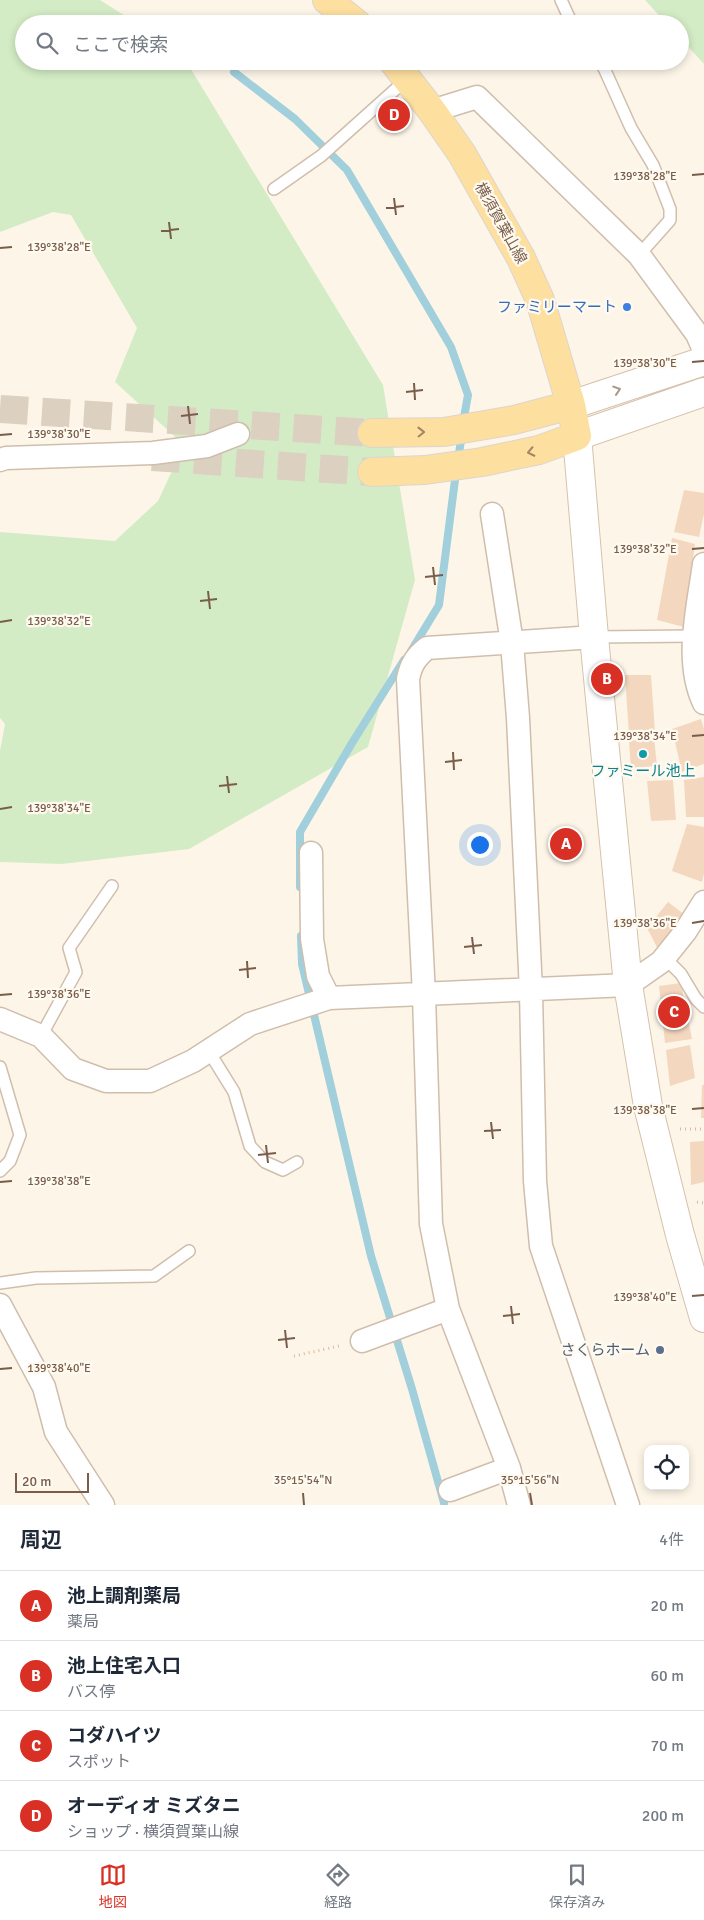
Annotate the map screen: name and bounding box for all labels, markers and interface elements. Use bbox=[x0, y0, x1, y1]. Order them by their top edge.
search box bbox=[15, 15, 689, 70]
icon: search bbox=[33, 29, 61, 57]
text: ここで検索 bbox=[73, 33, 168, 57]
pin: D bbox=[378, 96, 410, 134]
text: 139°38'28"E bbox=[613, 169, 677, 184]
street label: 横須賀葉山線 bbox=[471, 179, 531, 267]
text: 139°38'28"E bbox=[27, 240, 91, 255]
place label: ファミリーマート bbox=[497, 298, 617, 316]
marker: ファミリーマート bbox=[621, 301, 633, 313]
text: 139°38'30"E bbox=[613, 356, 677, 371]
one-way arrow bbox=[612, 385, 621, 395]
text: 139°38'30"E bbox=[27, 427, 91, 442]
one-way arrow bbox=[417, 427, 425, 437]
one-way arrow bbox=[526, 446, 535, 457]
text: 139°38'32"E bbox=[613, 542, 677, 557]
text: 139°38'32"E bbox=[27, 614, 91, 629]
pin: B bbox=[591, 660, 623, 698]
text: 139°38'34"E bbox=[613, 729, 677, 744]
marker: ファミール池上 bbox=[637, 748, 649, 760]
place label: ファミール池上 bbox=[590, 762, 696, 780]
text: 139°38'34"E bbox=[27, 801, 91, 816]
pin: A bbox=[550, 825, 582, 863]
your location bbox=[467, 832, 493, 858]
text: 139°38'36"E bbox=[613, 916, 677, 931]
text: 139°38'36"E bbox=[27, 987, 91, 1002]
pin: C bbox=[658, 993, 690, 1031]
text: 139°38'38"E bbox=[613, 1103, 677, 1118]
text: 139°38'38"E bbox=[27, 1174, 91, 1189]
text: 139°38'40"E bbox=[613, 1290, 677, 1305]
place label: さくらホーム bbox=[560, 1341, 650, 1359]
marker: さくらホーム bbox=[654, 1344, 666, 1356]
text: 139°38'40"E bbox=[27, 1361, 91, 1376]
map controls bbox=[644, 1445, 689, 1490]
button: locate bbox=[644, 1445, 689, 1490]
scale bar bbox=[15, 1470, 89, 1493]
text: 20 m bbox=[22, 1473, 51, 1490]
text: 35°15'54"N bbox=[274, 1473, 332, 1488]
text: 35°15'56"N bbox=[501, 1473, 559, 1488]
text: 周辺 bbox=[20, 1527, 62, 1553]
text: 4件 bbox=[659, 1530, 684, 1550]
text: 池上調剤薬局 bbox=[67, 1584, 181, 1608]
text: A bbox=[31, 1596, 41, 1616]
text: 20 m bbox=[650, 1596, 684, 1616]
text: 薬局 bbox=[67, 1612, 99, 1632]
text: 池上住宅入口 bbox=[67, 1654, 181, 1678]
text: B bbox=[31, 1666, 41, 1686]
text: 60 m bbox=[650, 1666, 684, 1686]
text: バス停 bbox=[67, 1682, 115, 1702]
text: コダハイツ bbox=[67, 1724, 162, 1748]
text: C bbox=[31, 1736, 41, 1756]
text: 70 m bbox=[650, 1736, 684, 1756]
text: スポット bbox=[67, 1752, 131, 1772]
text: オーディオ ミズタニ bbox=[67, 1794, 241, 1818]
text: D bbox=[31, 1806, 41, 1826]
text: 200 m bbox=[642, 1806, 684, 1826]
text: ショップ · 横須賀葉山線 bbox=[67, 1822, 239, 1842]
tab: 地図 bbox=[99, 1861, 127, 1911]
tab: 経路 bbox=[324, 1861, 352, 1911]
tab: 保存済み bbox=[549, 1861, 605, 1911]

